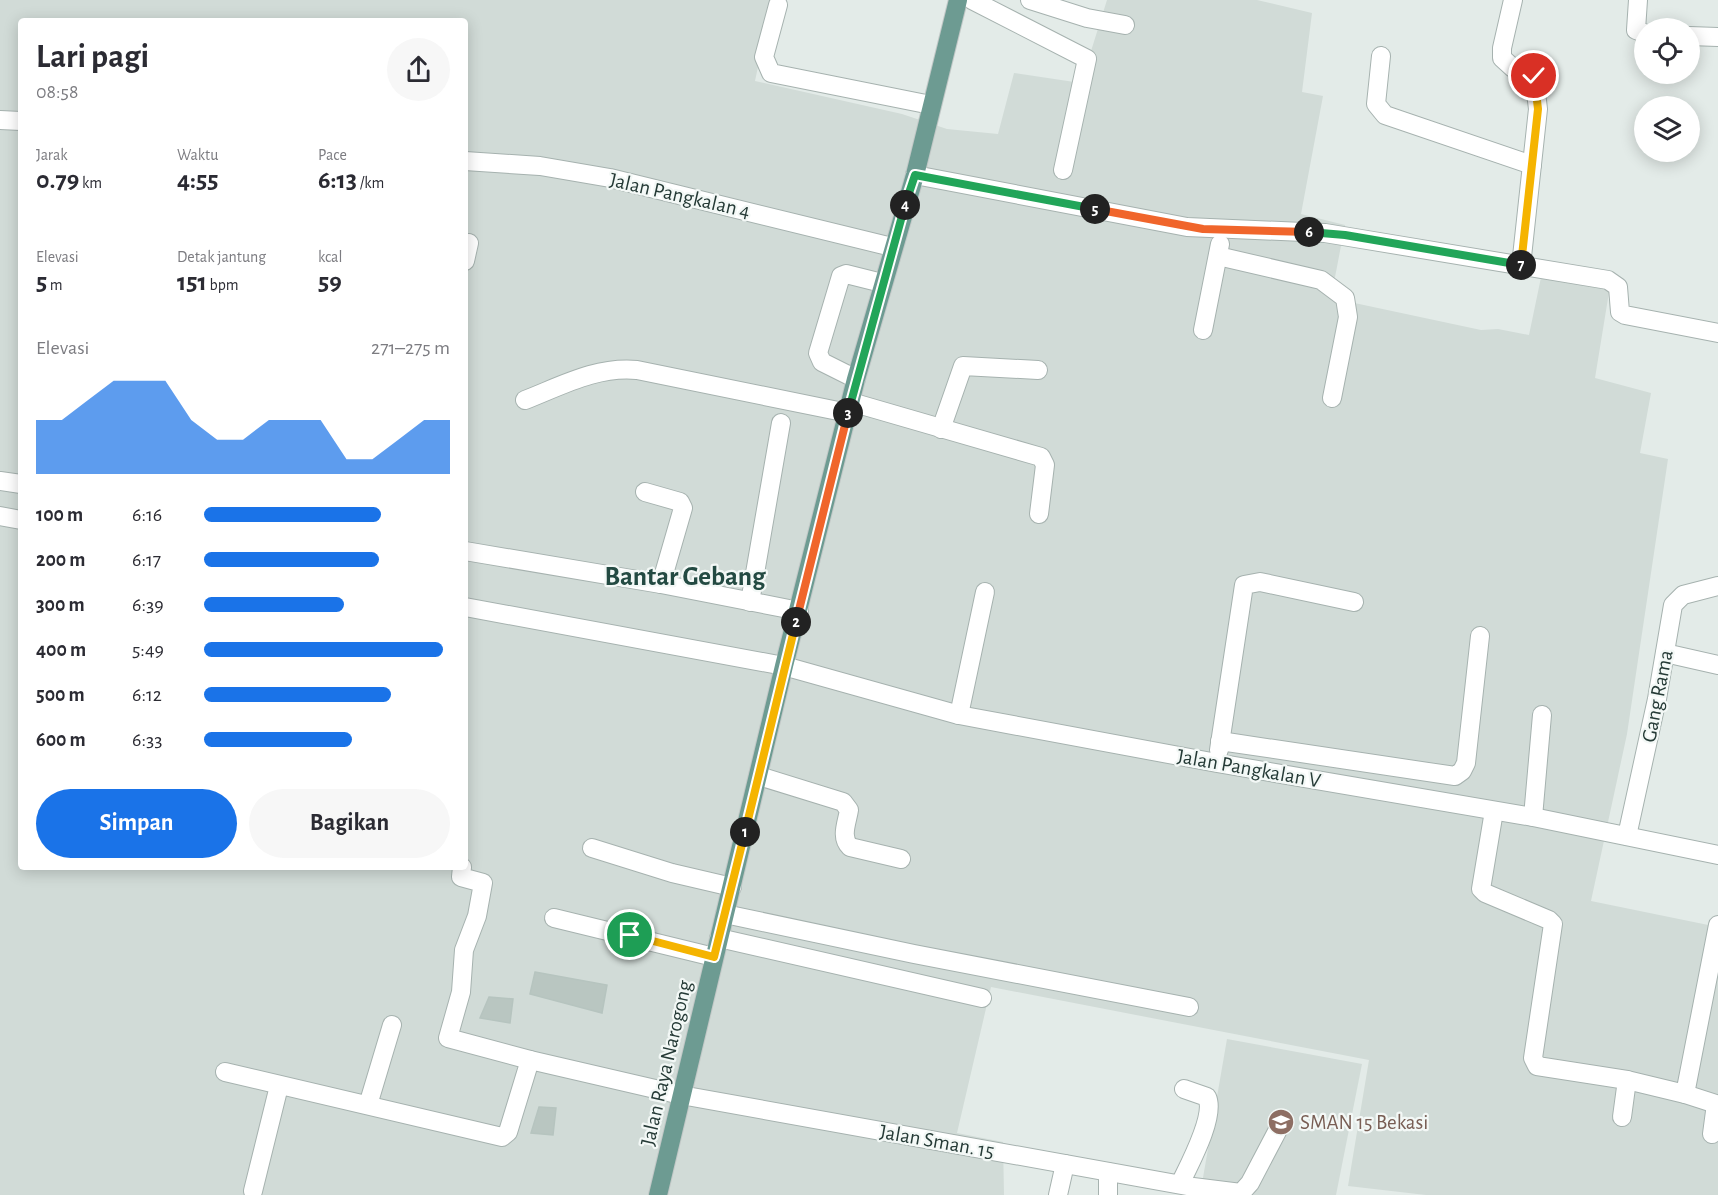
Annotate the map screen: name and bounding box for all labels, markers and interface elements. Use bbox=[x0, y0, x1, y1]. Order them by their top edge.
map controls bbox=[1634, 18, 1700, 162]
button: locate bbox=[1634, 18, 1700, 84]
button: share bbox=[387, 38, 450, 101]
text: Lari pagi bbox=[36, 41, 149, 74]
pin bbox=[1508, 50, 1559, 101]
icon: check bbox=[1517, 59, 1550, 92]
text: 08:58 bbox=[36, 82, 78, 102]
button: layers bbox=[1634, 96, 1700, 162]
text: Jarak bbox=[36, 147, 68, 163]
text: Waktu bbox=[177, 147, 218, 163]
text: Pace bbox=[318, 147, 347, 163]
text: 0.79 bbox=[36, 167, 79, 193]
text: 4:55 bbox=[177, 167, 219, 193]
text: 6:13 bbox=[318, 167, 357, 193]
street label: Jalan Pangkalan 4 bbox=[608, 169, 752, 222]
text: km bbox=[79, 175, 102, 191]
text: /km bbox=[357, 175, 384, 191]
pin: 4 bbox=[890, 190, 920, 220]
pin: 5 bbox=[1080, 194, 1110, 224]
text: 4 bbox=[901, 197, 909, 213]
text: 5 bbox=[1092, 201, 1098, 217]
pin: 6 bbox=[1294, 217, 1324, 247]
text: 6 bbox=[1305, 224, 1313, 240]
text: Elevasi bbox=[36, 249, 79, 265]
text: Detak jantung bbox=[177, 249, 266, 265]
text: kcal bbox=[318, 249, 342, 265]
pin: 7 bbox=[1506, 250, 1536, 280]
text: 7 bbox=[1518, 257, 1524, 273]
text: 5 bbox=[36, 269, 47, 295]
text: 151 bbox=[177, 269, 207, 295]
text: 59 bbox=[318, 269, 342, 295]
text: m bbox=[47, 277, 63, 293]
text: bpm bbox=[207, 277, 239, 293]
text: Elevasi bbox=[36, 338, 89, 358]
text: 271–275 m bbox=[371, 338, 450, 358]
pin: 3 bbox=[833, 398, 863, 428]
text: 3 bbox=[845, 405, 851, 421]
text: 100 m bbox=[36, 505, 83, 525]
text: 6:16 bbox=[132, 505, 162, 525]
text: 200 m bbox=[36, 550, 85, 570]
text: 6:17 bbox=[132, 550, 161, 570]
district label: Bantar Gebang bbox=[604, 563, 766, 590]
text: 300 m bbox=[36, 595, 85, 615]
text: 6:39 bbox=[132, 595, 164, 615]
pin: 2 bbox=[781, 607, 811, 637]
text: 2 bbox=[792, 614, 800, 630]
text: 400 m bbox=[36, 640, 86, 660]
text: 5:49 bbox=[132, 640, 164, 660]
street label: Gang Rama bbox=[1638, 648, 1677, 744]
text: 500 m bbox=[36, 685, 85, 705]
text: 6:12 bbox=[132, 685, 162, 705]
text: 600 m bbox=[36, 730, 86, 750]
text: 6:33 bbox=[132, 730, 162, 750]
street label: Jalan Pangkalan V bbox=[1175, 746, 1322, 791]
button: Simpan bbox=[36, 789, 237, 858]
button: Bagikan bbox=[249, 789, 450, 858]
pin: 1 bbox=[730, 817, 760, 847]
text: 1 bbox=[742, 824, 748, 840]
pin bbox=[604, 909, 655, 960]
icon: arrive bbox=[613, 918, 646, 951]
street label: Jalan Raya Narogong bbox=[637, 978, 696, 1148]
school or university icon: SMAN 15 Bekasi bbox=[1266, 1107, 1296, 1137]
place label: SMAN 15 Bekasi bbox=[1300, 1112, 1428, 1133]
street label: Jalan Sman. 15 bbox=[878, 1121, 996, 1162]

